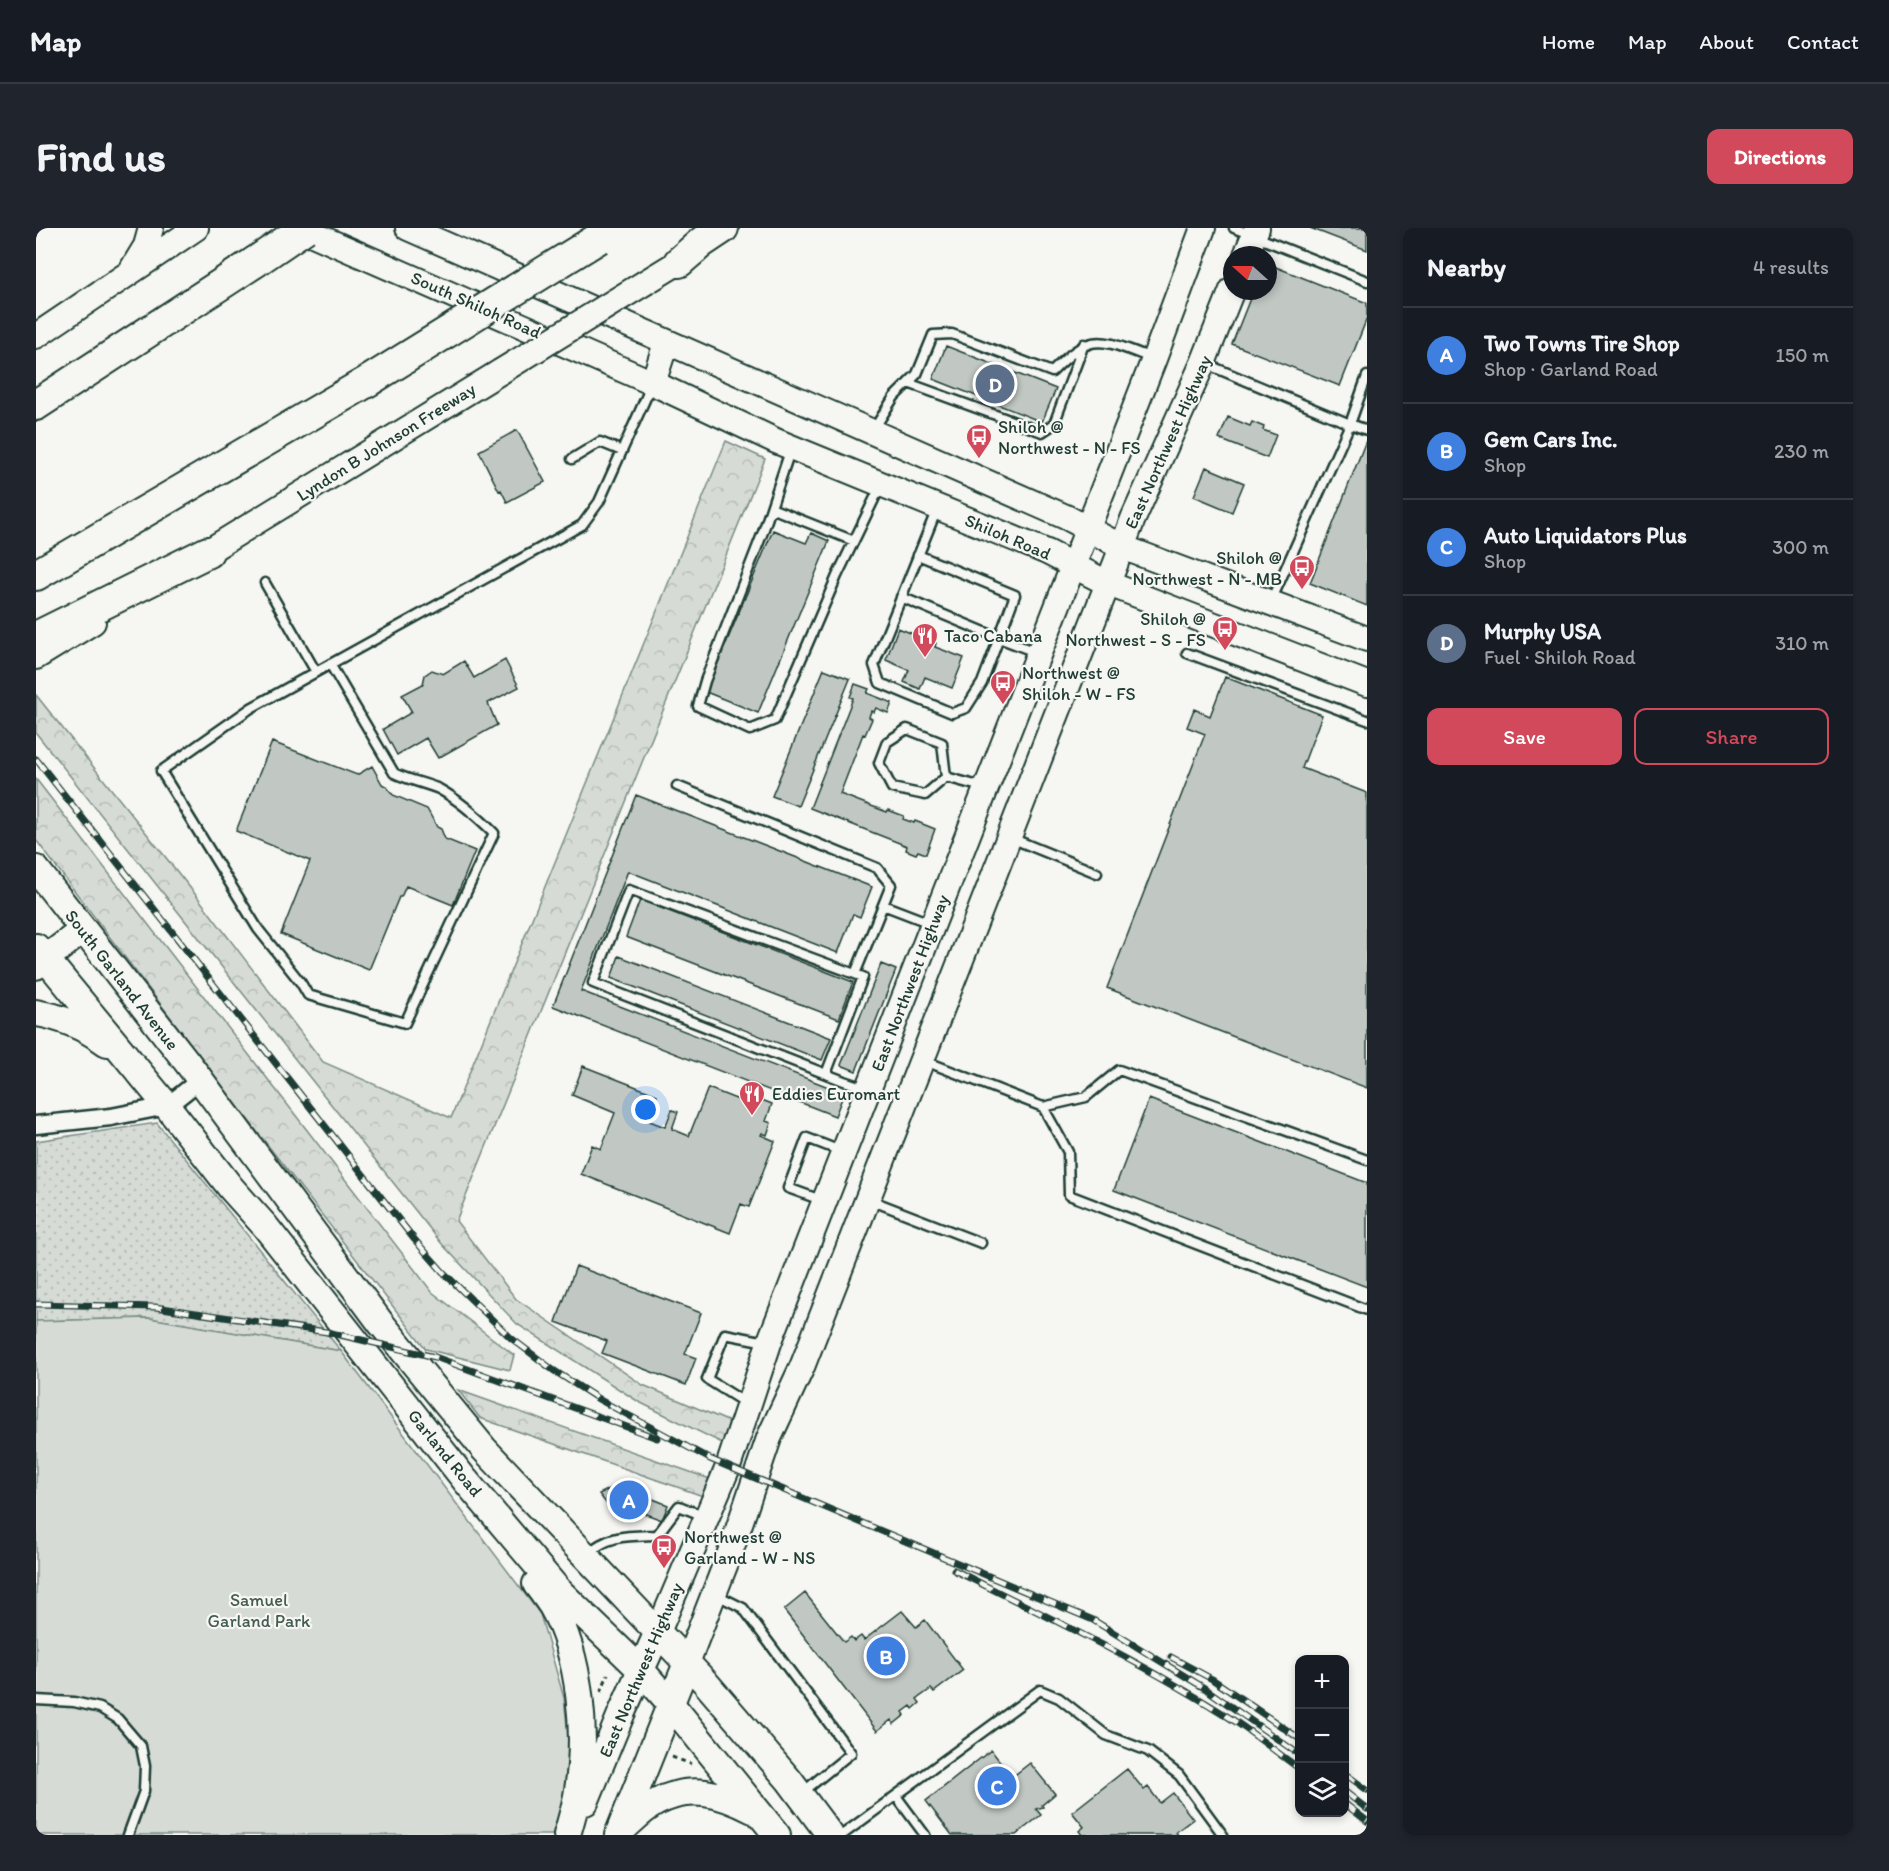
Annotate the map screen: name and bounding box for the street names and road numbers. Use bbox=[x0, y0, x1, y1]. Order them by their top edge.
street label: South Shiloh Road bbox=[408, 266, 545, 344]
street label: East Northwest Highway bbox=[1120, 351, 1216, 532]
street label: Lyndon B Johnson Freeway bbox=[292, 378, 480, 506]
street label: Shiloh Road bbox=[962, 509, 1055, 565]
street label: East Northwest Highway bbox=[866, 891, 954, 1075]
street label: South Garland Avenue bbox=[60, 905, 184, 1055]
street label: Garland Road bbox=[403, 1405, 487, 1501]
street label: East Northwest Highway bbox=[594, 1579, 688, 1761]

